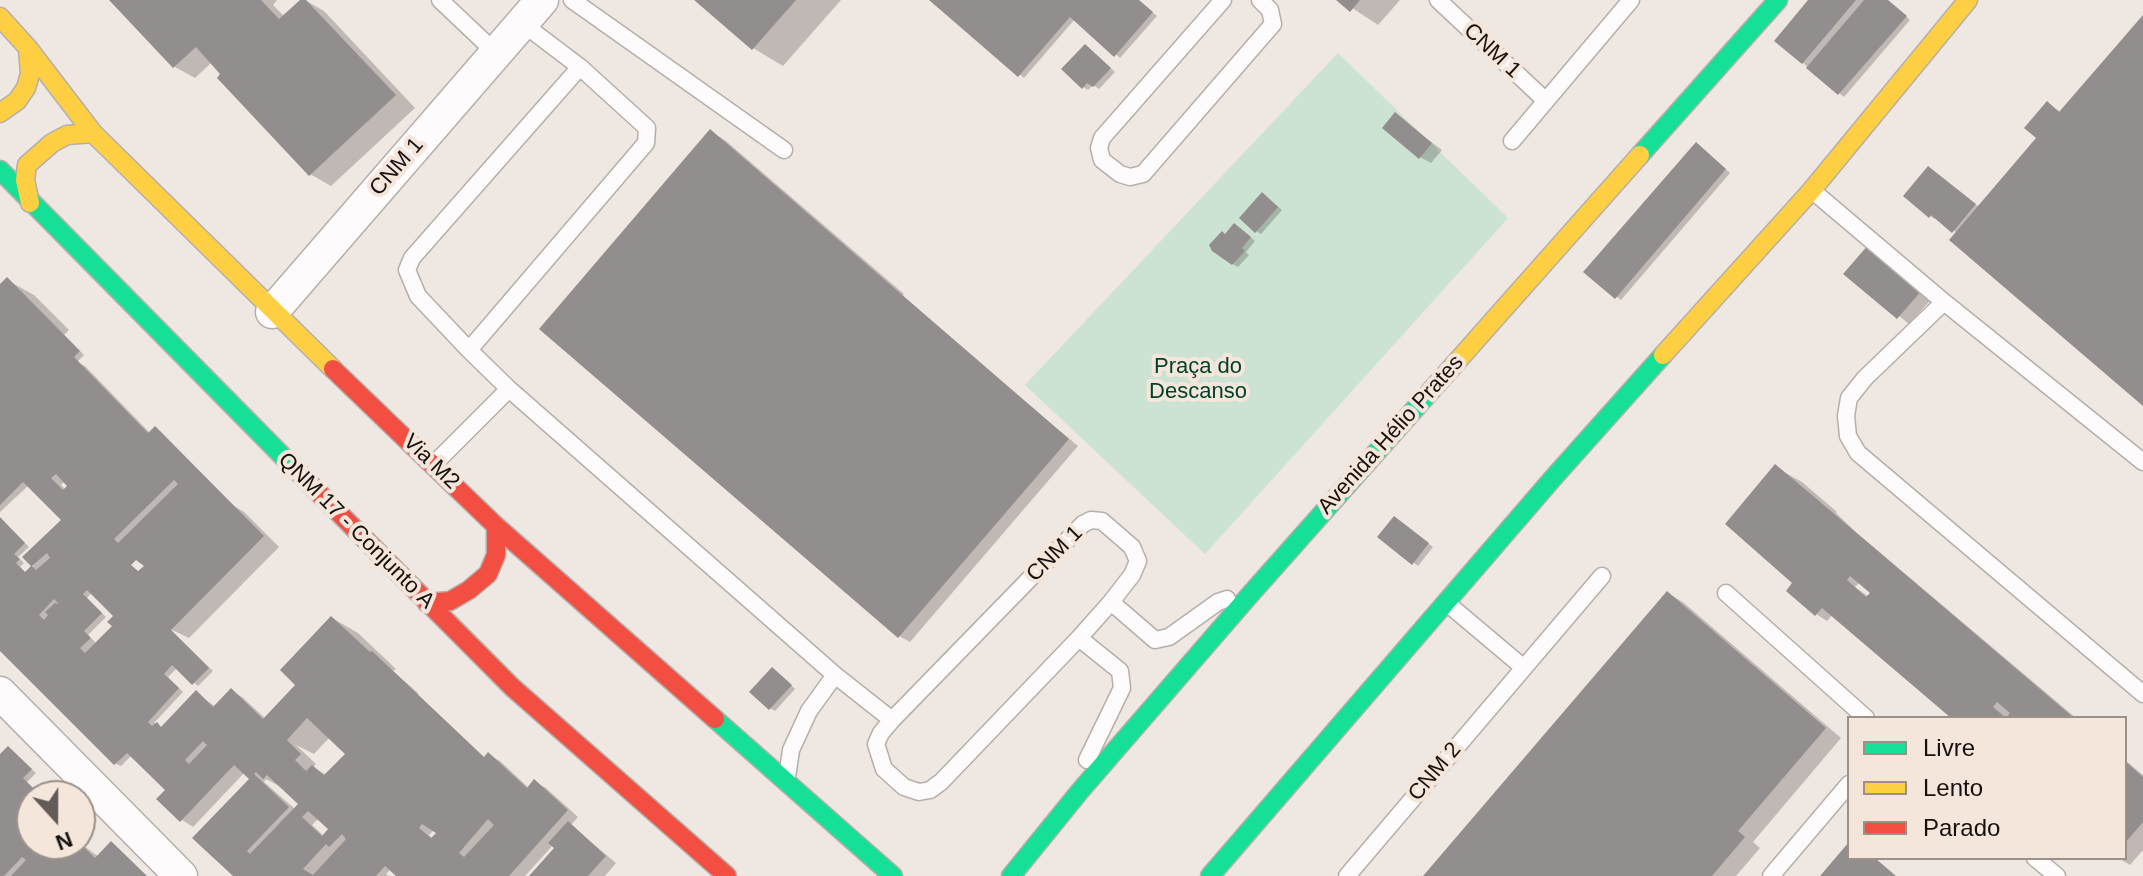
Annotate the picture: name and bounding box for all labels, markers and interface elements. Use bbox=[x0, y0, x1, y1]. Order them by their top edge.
street label: CNM 1 bbox=[1458, 18, 1526, 84]
street label: CNM 1 bbox=[365, 133, 429, 201]
street label: Avenida Hélio Prates bbox=[1313, 350, 1469, 520]
park label: Praça do Descanso bbox=[1149, 354, 1247, 406]
street label: Via M2 bbox=[397, 429, 465, 495]
street label: QNM 17 - Conjunto A bbox=[272, 447, 440, 615]
street label: CNM 1 bbox=[1021, 520, 1089, 588]
legend bbox=[1847, 716, 2127, 860]
text: Livre bbox=[1923, 734, 1975, 761]
street label: CNM 2 bbox=[1403, 737, 1467, 807]
text: Lento bbox=[1923, 774, 1983, 801]
north arrow bbox=[16, 780, 96, 860]
text: Parado bbox=[1923, 814, 2000, 841]
text: N bbox=[52, 826, 76, 856]

